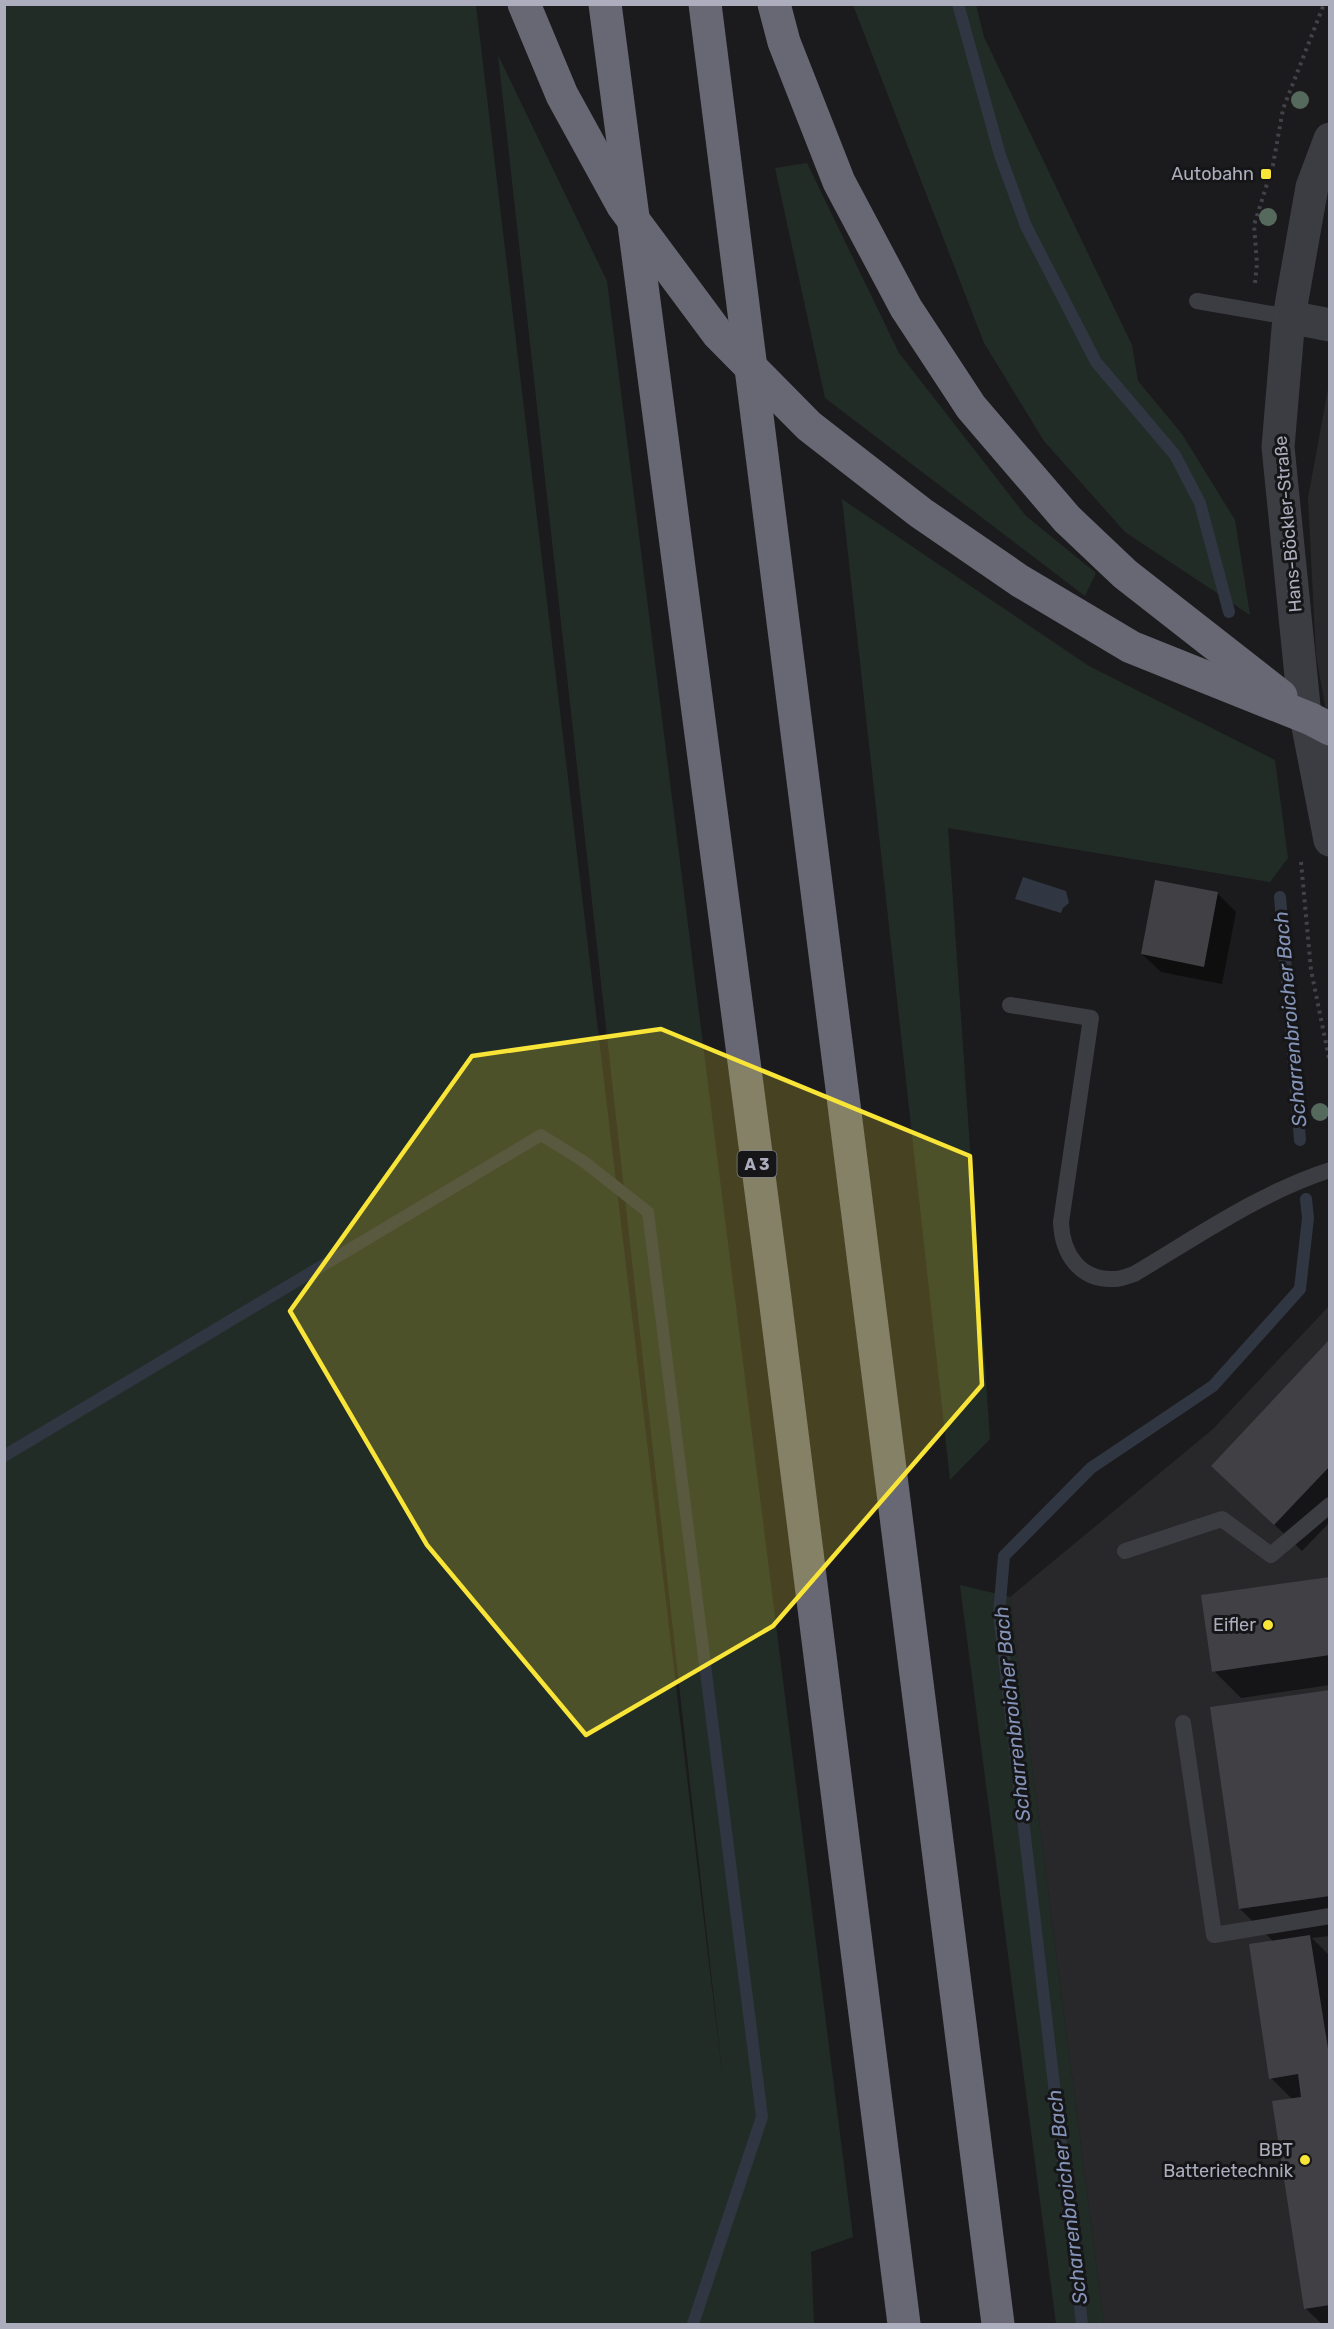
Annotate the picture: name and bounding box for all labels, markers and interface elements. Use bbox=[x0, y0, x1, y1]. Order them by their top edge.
place label: Autobahn bbox=[1171, 163, 1254, 185]
marker: Autobahn bbox=[1259, 167, 1273, 181]
street label: Hans-Böckler-Straße bbox=[1269, 435, 1307, 613]
water label: Scharrenbroicher Bach bbox=[1269, 910, 1311, 1128]
road number: A 3 bbox=[738, 1151, 777, 1177]
water label: Scharrenbroicher Bach bbox=[989, 1605, 1035, 1823]
place label: Eifler bbox=[1213, 1614, 1256, 1636]
marker: Eifler bbox=[1261, 1618, 1275, 1632]
water label: Scharrenbroicher Bach bbox=[1042, 2088, 1092, 2306]
place label: BBT Batterietechnik bbox=[1163, 2139, 1294, 2182]
marker: BBT Batterietechnik bbox=[1298, 2153, 1312, 2167]

